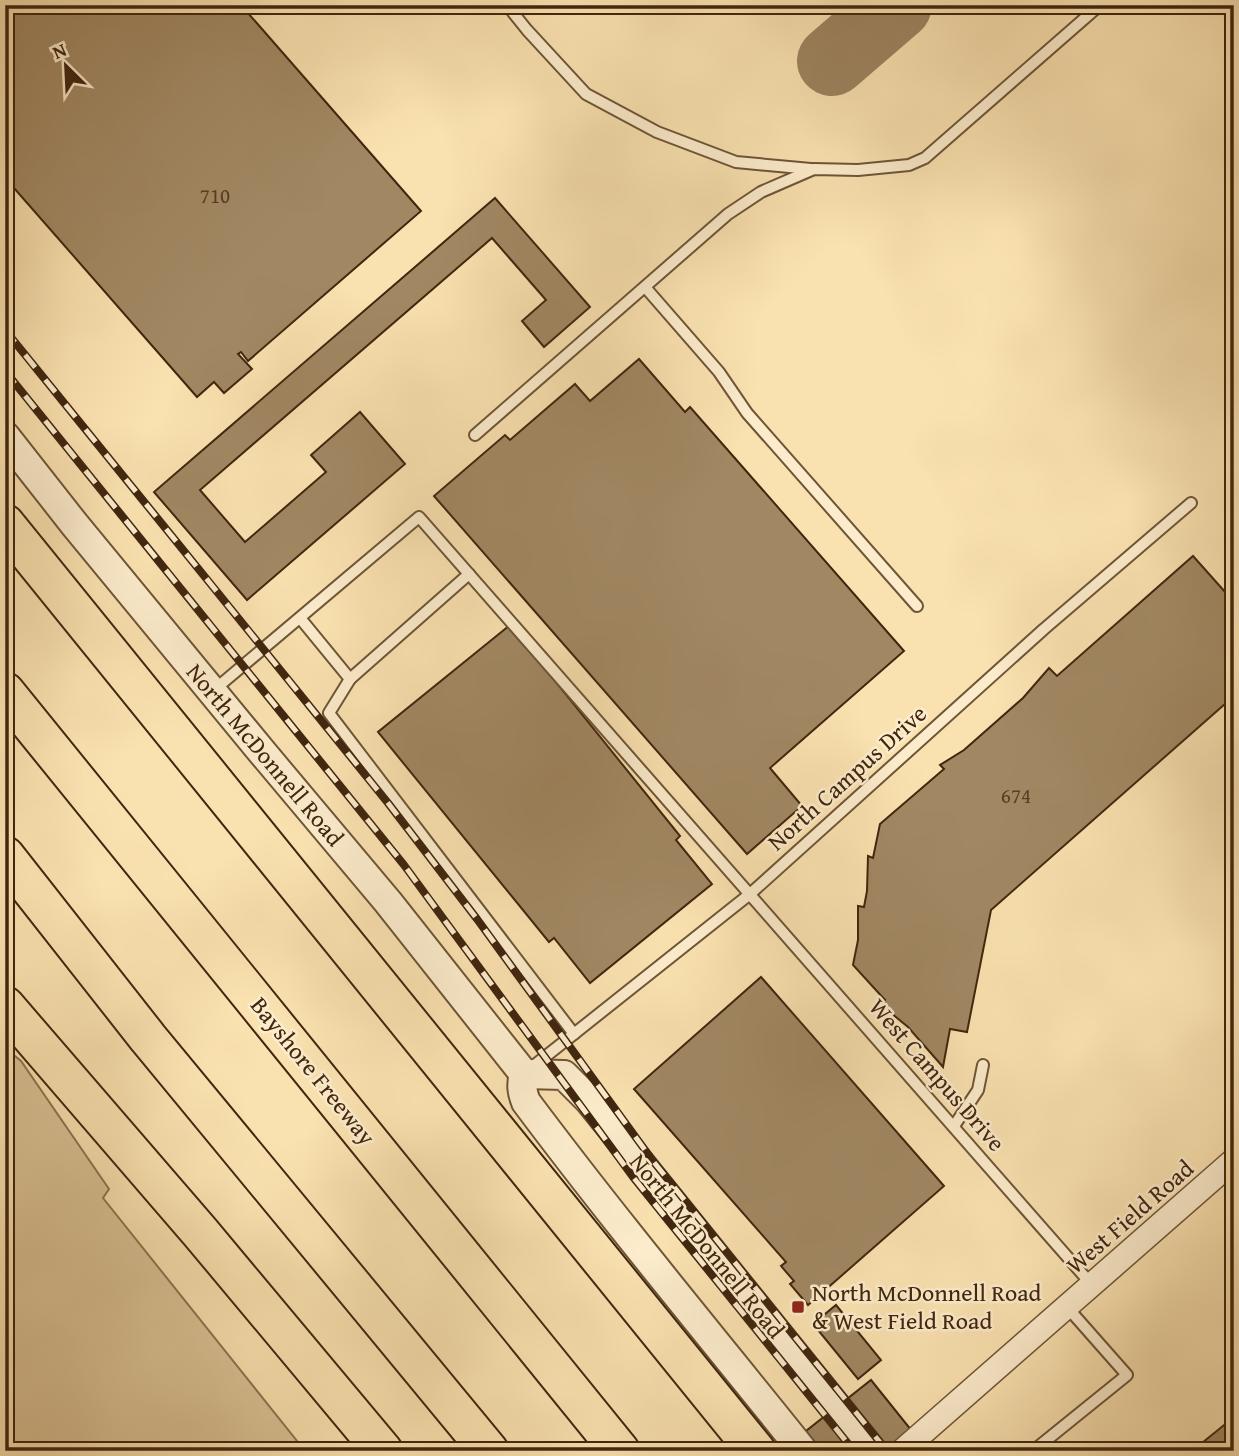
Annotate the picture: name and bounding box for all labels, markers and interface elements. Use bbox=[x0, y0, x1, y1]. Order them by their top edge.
north arrow bbox=[32, 32, 102, 102]
text: N bbox=[48, 35, 71, 66]
house number: 710 bbox=[200, 180, 230, 211]
street label: North McDonnell Road bbox=[178, 656, 353, 854]
street label: North Campus Drive bbox=[759, 696, 934, 859]
house number: 674 bbox=[1001, 780, 1031, 811]
street label: Bayshore Freeway bbox=[243, 989, 384, 1152]
street label: West Campus Drive bbox=[861, 991, 1014, 1159]
street label: North McDonnell Road bbox=[622, 1146, 793, 1346]
street label: West Field Road bbox=[1058, 1151, 1201, 1282]
place label: North McDonnell Road & West Field Road bbox=[812, 1275, 1042, 1338]
marker: North McDonnell Road & West Field Road bbox=[790, 1299, 806, 1315]

